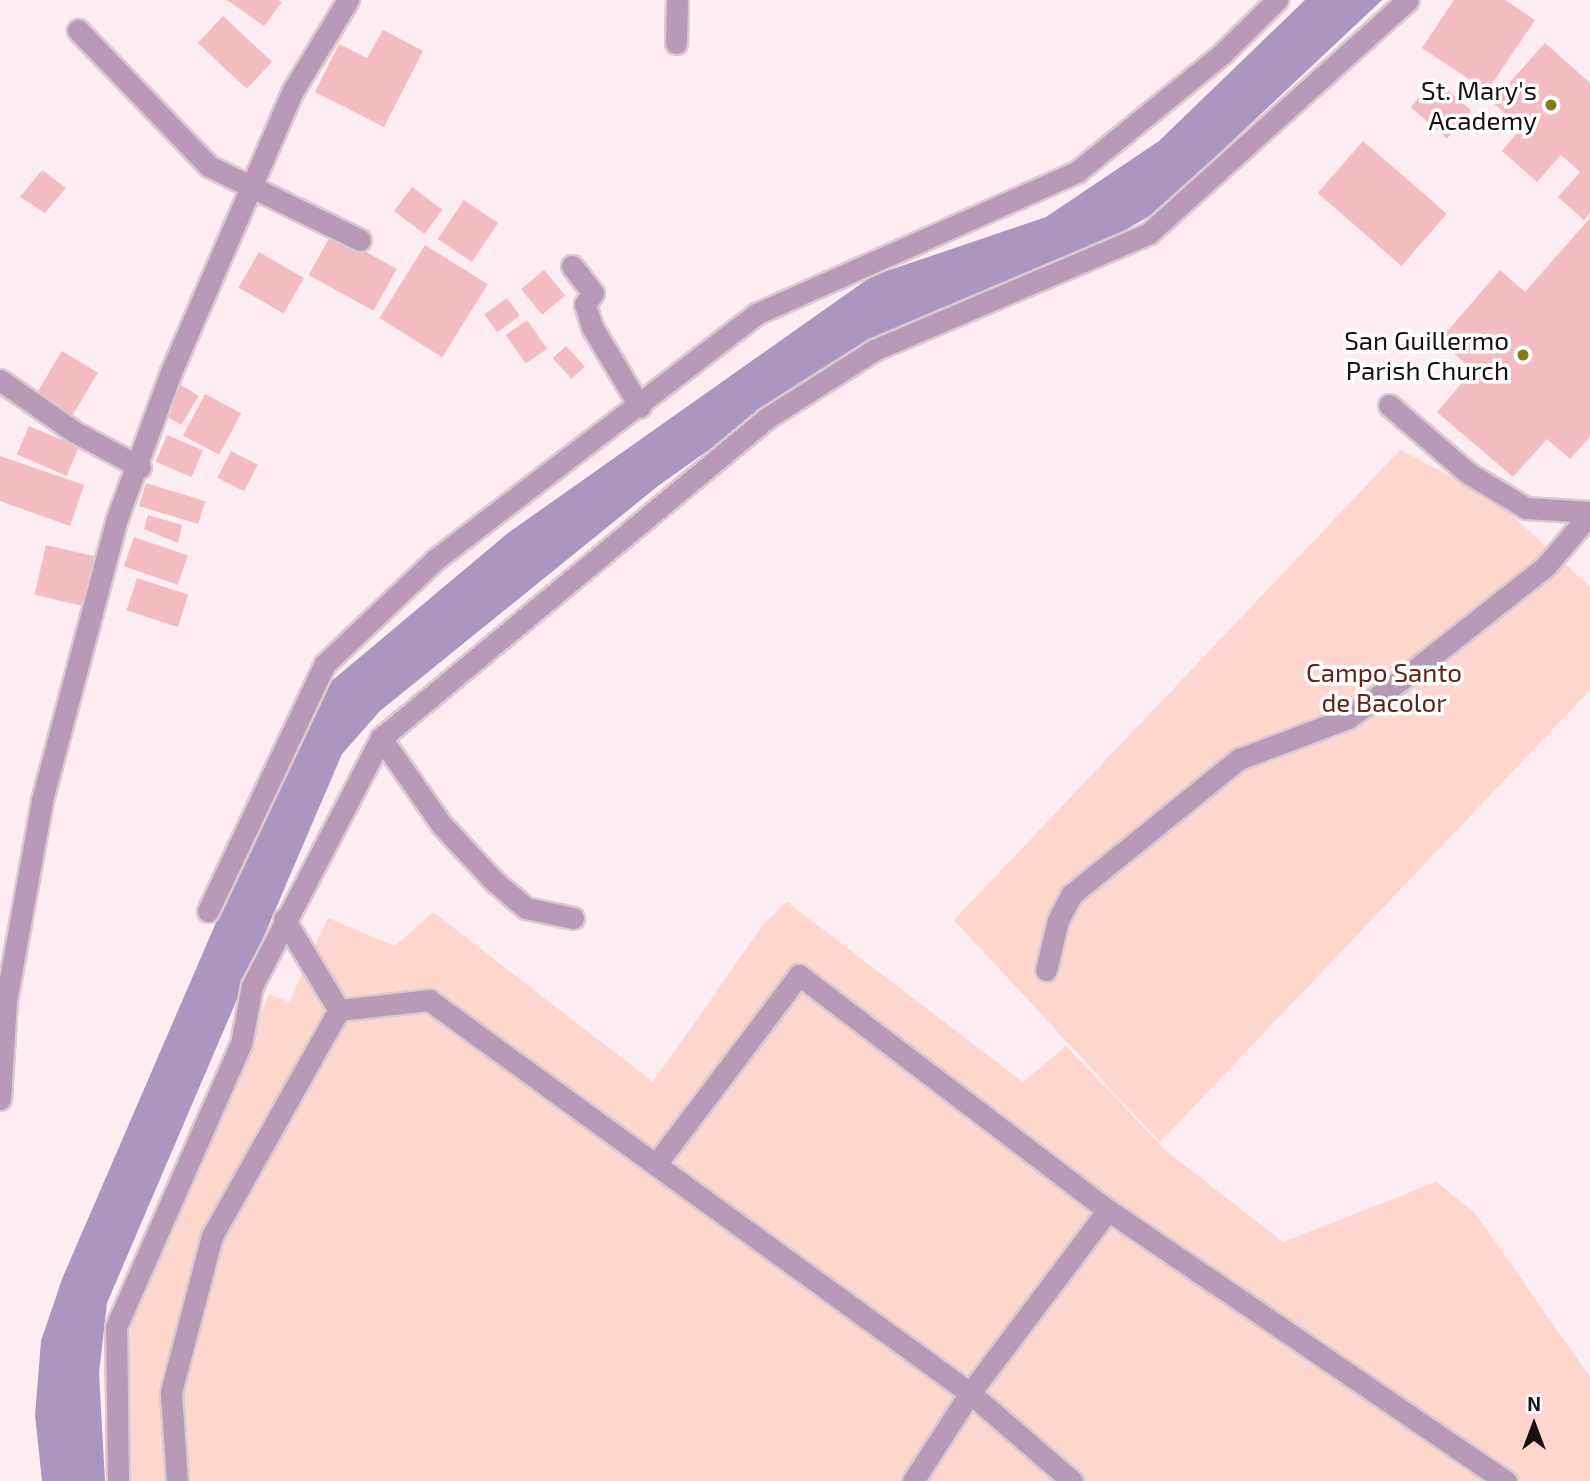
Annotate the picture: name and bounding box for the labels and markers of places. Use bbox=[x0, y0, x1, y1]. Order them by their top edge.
place label: St. Mary's Academy bbox=[1421, 74, 1537, 136]
marker: St. Mary's Academy bbox=[1543, 97, 1559, 113]
place label: San Guillermo Parish Church bbox=[1344, 324, 1509, 386]
marker: San Guillermo Parish Church bbox=[1515, 347, 1531, 363]

